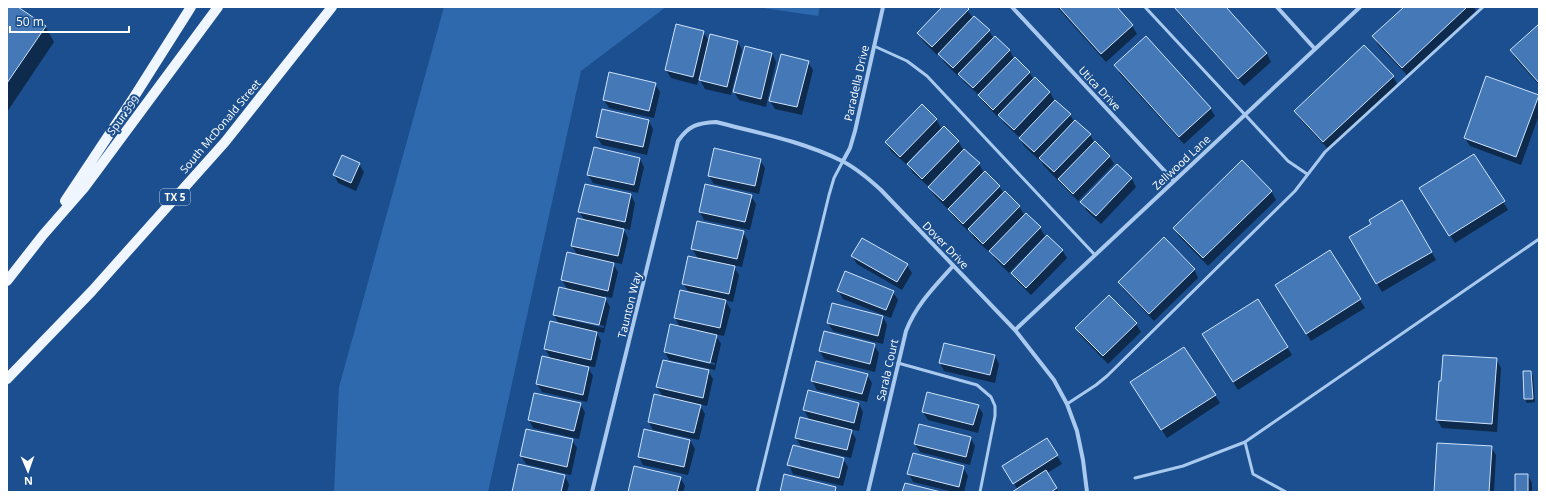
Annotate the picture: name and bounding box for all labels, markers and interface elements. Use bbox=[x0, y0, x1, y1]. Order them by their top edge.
scale bar bbox=[10, 8, 129, 34]
text: 50 m bbox=[16, 13, 44, 30]
street label: Paradella Drive bbox=[840, 43, 872, 123]
street label: Utica Drive bbox=[1075, 62, 1125, 114]
street label: South McDonald Street bbox=[176, 76, 264, 176]
street label: Spur 399 bbox=[103, 92, 143, 138]
street label: Zellwood Lane bbox=[1149, 131, 1213, 193]
road number: TX 5 bbox=[160, 189, 190, 205]
street label: Dover Drive bbox=[920, 218, 972, 272]
street label: Taunton Way bbox=[614, 270, 645, 340]
street label: Sarala Court bbox=[873, 337, 901, 402]
north arrow bbox=[8, 451, 48, 491]
text: N bbox=[24, 474, 33, 489]

